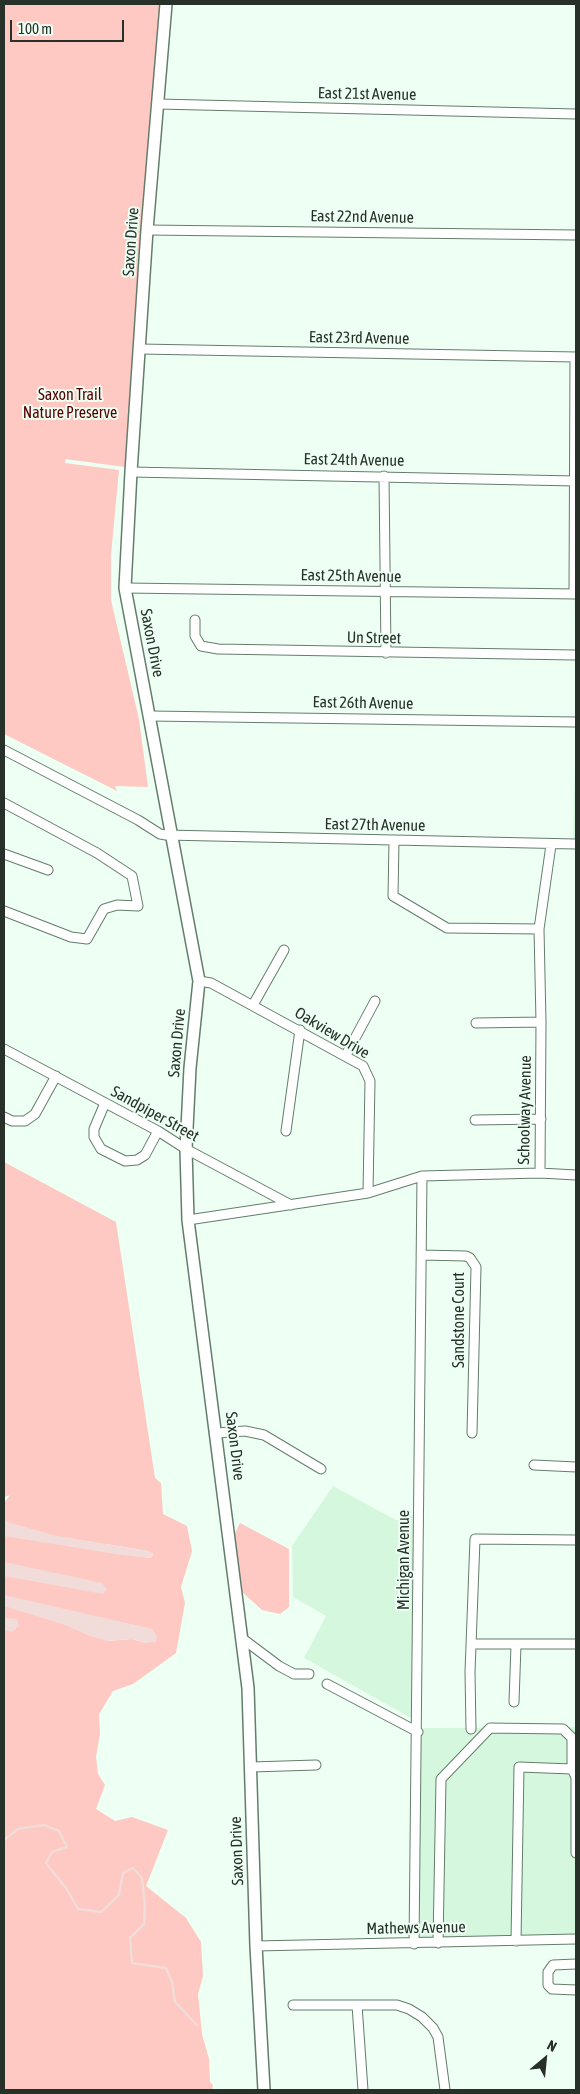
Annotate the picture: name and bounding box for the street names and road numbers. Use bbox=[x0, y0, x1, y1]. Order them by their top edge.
street label: East 21st Avenue bbox=[318, 84, 416, 104]
street label: East 22nd Avenue bbox=[310, 206, 414, 228]
street label: Saxon Drive bbox=[119, 207, 143, 277]
street label: East 23rd Avenue bbox=[309, 328, 409, 348]
street label: East 24th Avenue bbox=[304, 450, 404, 470]
street label: East 25th Avenue bbox=[301, 566, 401, 586]
street label: Saxon Drive bbox=[136, 607, 168, 679]
street label: Un Street bbox=[347, 628, 401, 648]
street label: East 26th Avenue bbox=[313, 693, 413, 713]
street label: East 27th Avenue bbox=[325, 815, 425, 835]
street label: Oakview Drive bbox=[291, 1003, 373, 1063]
street label: Saxon Drive bbox=[164, 1008, 190, 1078]
street label: Schoolway Avenue bbox=[514, 1055, 536, 1165]
street label: Sandpiper Street bbox=[108, 1082, 202, 1146]
street label: Sandstone Court bbox=[449, 1272, 469, 1368]
street label: Saxon Drive bbox=[221, 1411, 249, 1481]
street label: Michigan Avenue bbox=[394, 1510, 414, 1610]
street label: Saxon Drive bbox=[226, 1816, 248, 1886]
street label: Mathews Avenue bbox=[366, 1918, 466, 1938]

